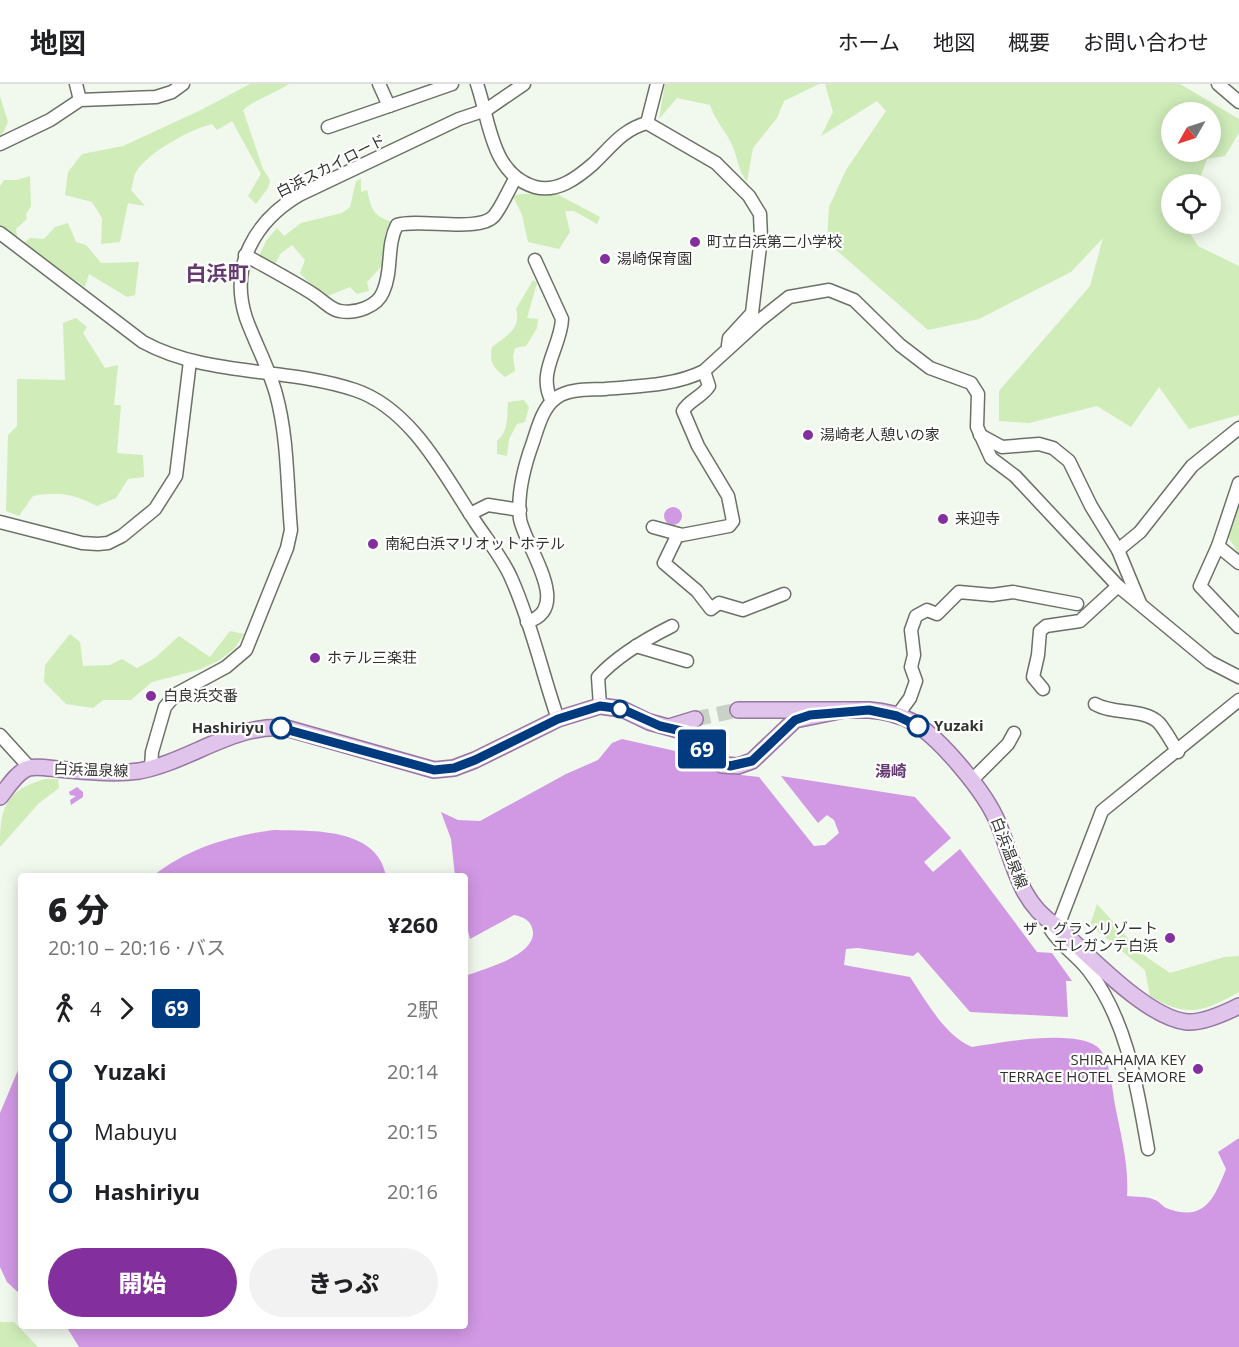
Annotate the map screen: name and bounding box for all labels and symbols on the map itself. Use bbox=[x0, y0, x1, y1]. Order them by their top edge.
north arrow bbox=[1161, 102, 1221, 162]
street label: 白浜スカイロード bbox=[273, 129, 389, 201]
place label: 町立白浜第二小学校 bbox=[707, 231, 842, 251]
marker: 町立白浜第二小学校 bbox=[688, 235, 702, 249]
place label: 湯崎保育園 bbox=[617, 248, 692, 268]
marker: 湯崎保育園 bbox=[598, 252, 612, 266]
district label: 白浜町 bbox=[186, 259, 249, 287]
place label: 湯崎老人憩いの家 bbox=[820, 424, 940, 444]
marker: 湯崎老人憩いの家 bbox=[801, 428, 815, 442]
place label: 来迎寺 bbox=[955, 508, 1000, 528]
marker: 来迎寺 bbox=[936, 512, 950, 526]
place label: 南紀白浜マリオットホテル bbox=[385, 533, 565, 553]
marker: 南紀白浜マリオットホテル bbox=[366, 537, 380, 551]
place label: ホテル三楽荘 bbox=[327, 647, 417, 667]
marker: ホテル三楽荘 bbox=[308, 651, 322, 665]
place label: 白良浜交番 bbox=[163, 685, 238, 705]
marker: 白良浜交番 bbox=[144, 689, 158, 703]
unlabelled marker bbox=[611, 700, 629, 718]
marker: Yuzaki bbox=[907, 715, 929, 737]
place label: Yuzaki bbox=[934, 715, 983, 735]
place label: Hashiriyu bbox=[192, 717, 264, 737]
marker: Hashiriyu bbox=[270, 717, 292, 739]
line badge: 69 bbox=[675, 730, 729, 768]
street label: 白浜温泉線 bbox=[53, 758, 129, 780]
district label: 湯崎 bbox=[875, 760, 907, 782]
street label: 白浜温泉線 bbox=[987, 814, 1033, 891]
place label: ザ・グランリゾート エレガンテ白浜 bbox=[1023, 918, 1158, 955]
marker: ザ・グランリゾート エレガンテ白浜 bbox=[1163, 931, 1177, 945]
place label: SHIRAHAMA KEY TERRACE HOTEL SEAMORE bbox=[1000, 1049, 1187, 1086]
marker: SHIRAHAMA KEY TERRACE HOTEL SEAMORE bbox=[1191, 1062, 1205, 1076]

